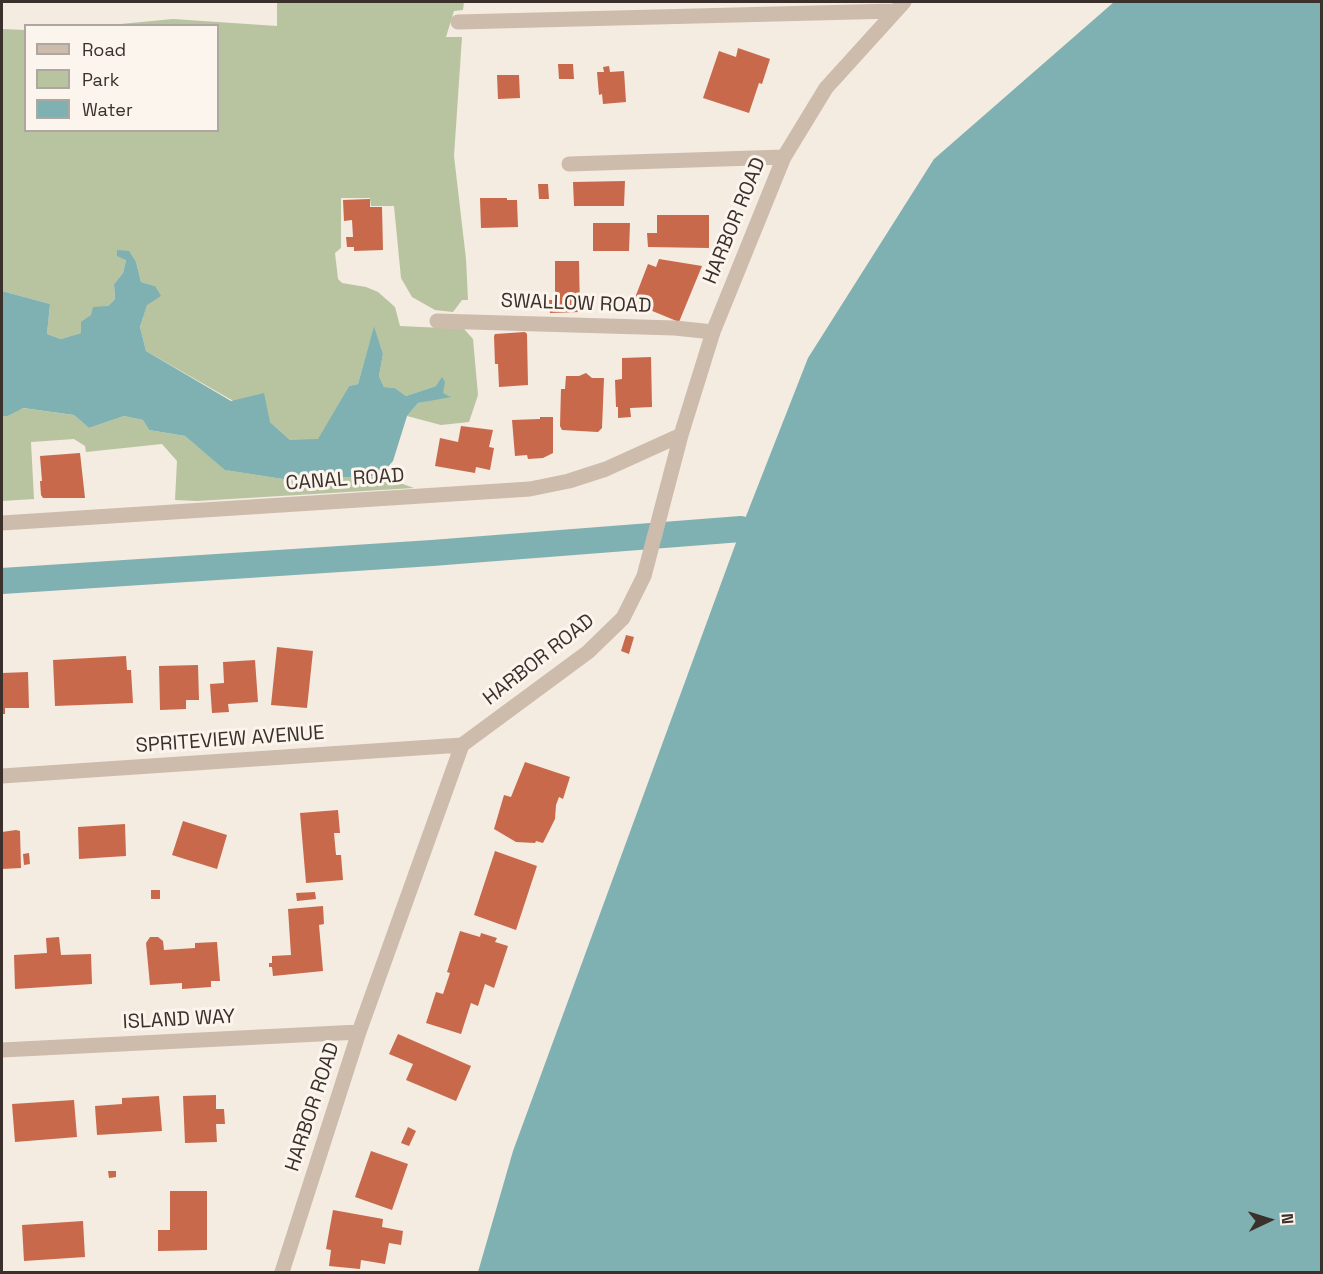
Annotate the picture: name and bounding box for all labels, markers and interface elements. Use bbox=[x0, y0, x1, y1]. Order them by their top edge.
legend bbox=[24, 24, 219, 132]
text: Road bbox=[82, 38, 126, 61]
text: Park bbox=[82, 68, 119, 91]
text: Water bbox=[82, 98, 133, 121]
street label: HARBOR ROAD bbox=[699, 154, 771, 288]
street label: SWALLOW ROAD bbox=[500, 289, 652, 319]
street label: CANAL ROAD bbox=[285, 464, 405, 496]
street label: HARBOR ROAD bbox=[479, 609, 599, 711]
street label: SPRITEVIEW AVENUE bbox=[135, 721, 325, 759]
street label: ISLAND WAY bbox=[122, 1005, 236, 1035]
street label: HARBOR ROAD bbox=[281, 1039, 345, 1175]
north arrow bbox=[1239, 1190, 1299, 1250]
text: N bbox=[1277, 1213, 1298, 1225]

